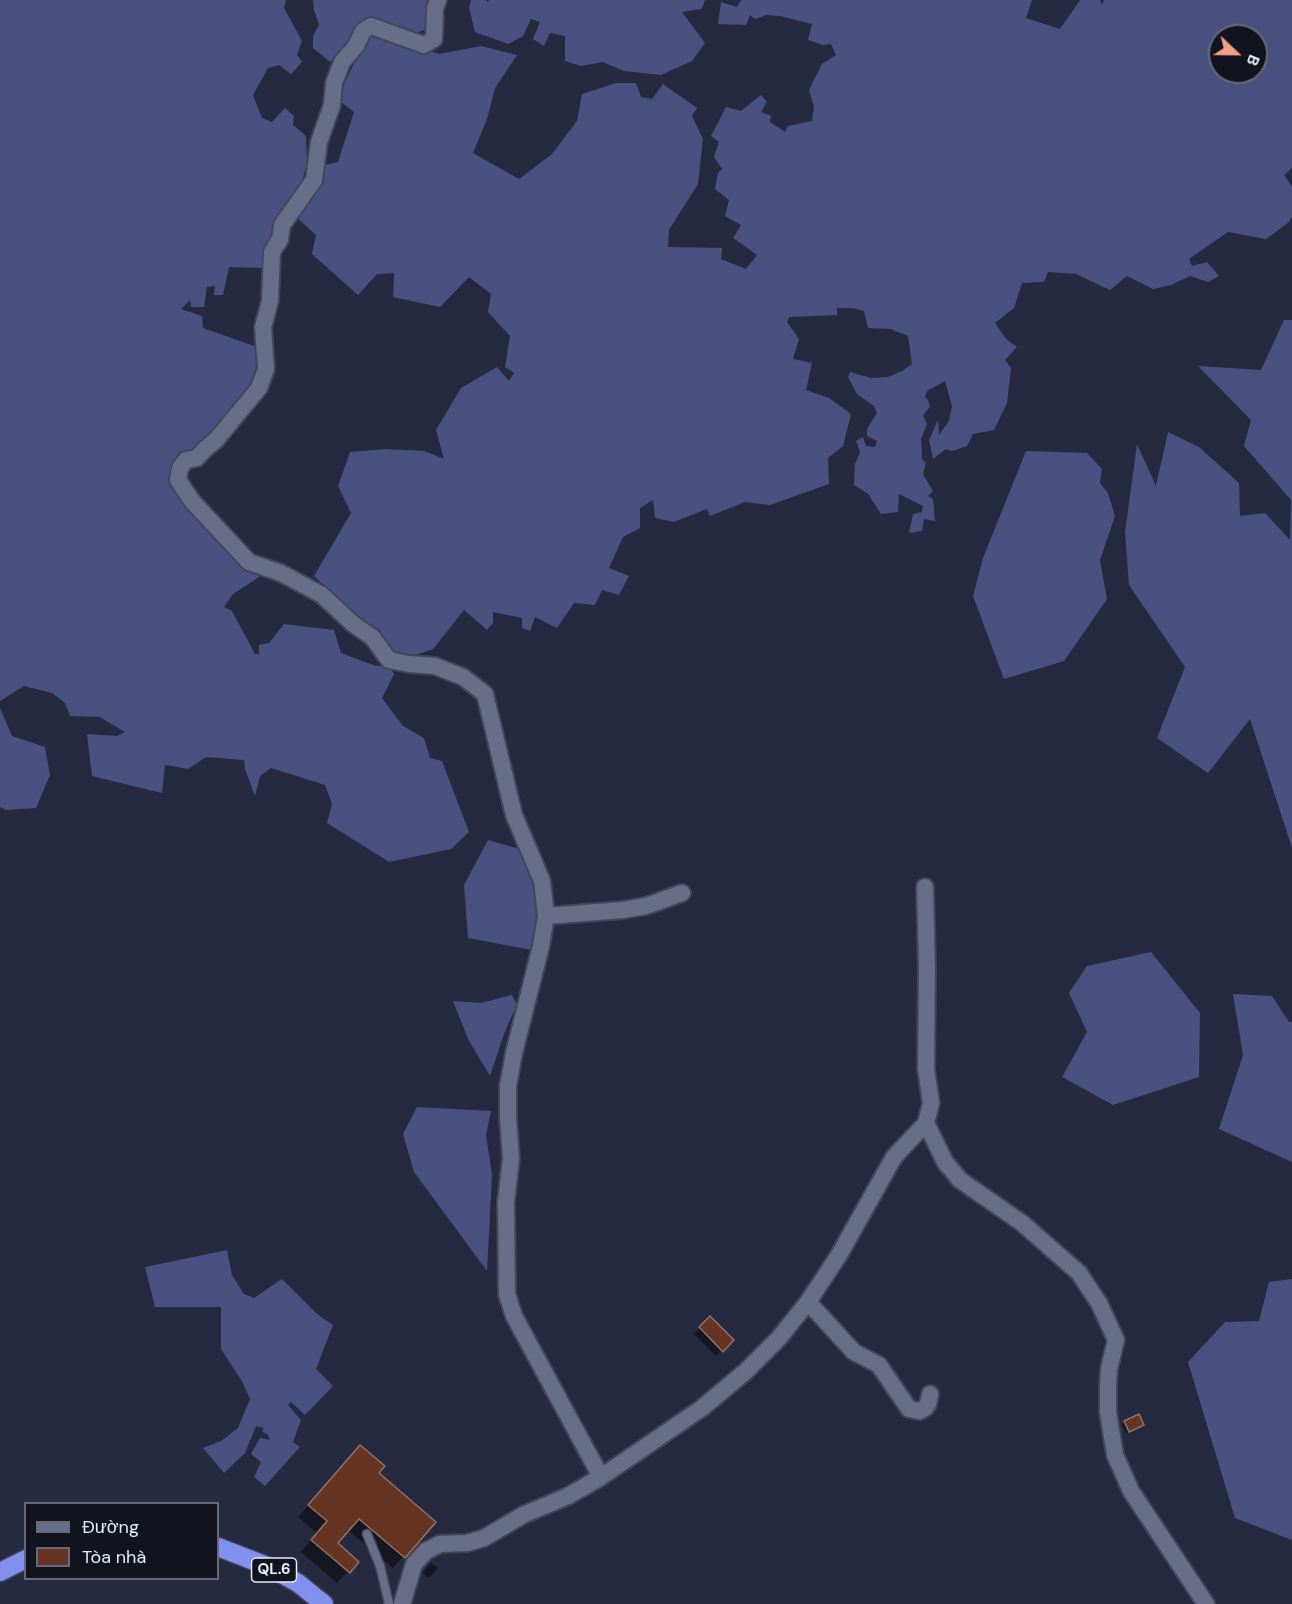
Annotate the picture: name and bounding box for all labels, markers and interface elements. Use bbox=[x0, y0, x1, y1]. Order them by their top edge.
north arrow bbox=[1208, 24, 1268, 84]
text: B bbox=[1242, 52, 1265, 69]
legend bbox=[24, 1502, 219, 1580]
text: Đường bbox=[82, 1515, 139, 1539]
text: Tòa nhà bbox=[82, 1545, 146, 1569]
road number: QL.6 bbox=[252, 1558, 296, 1582]

